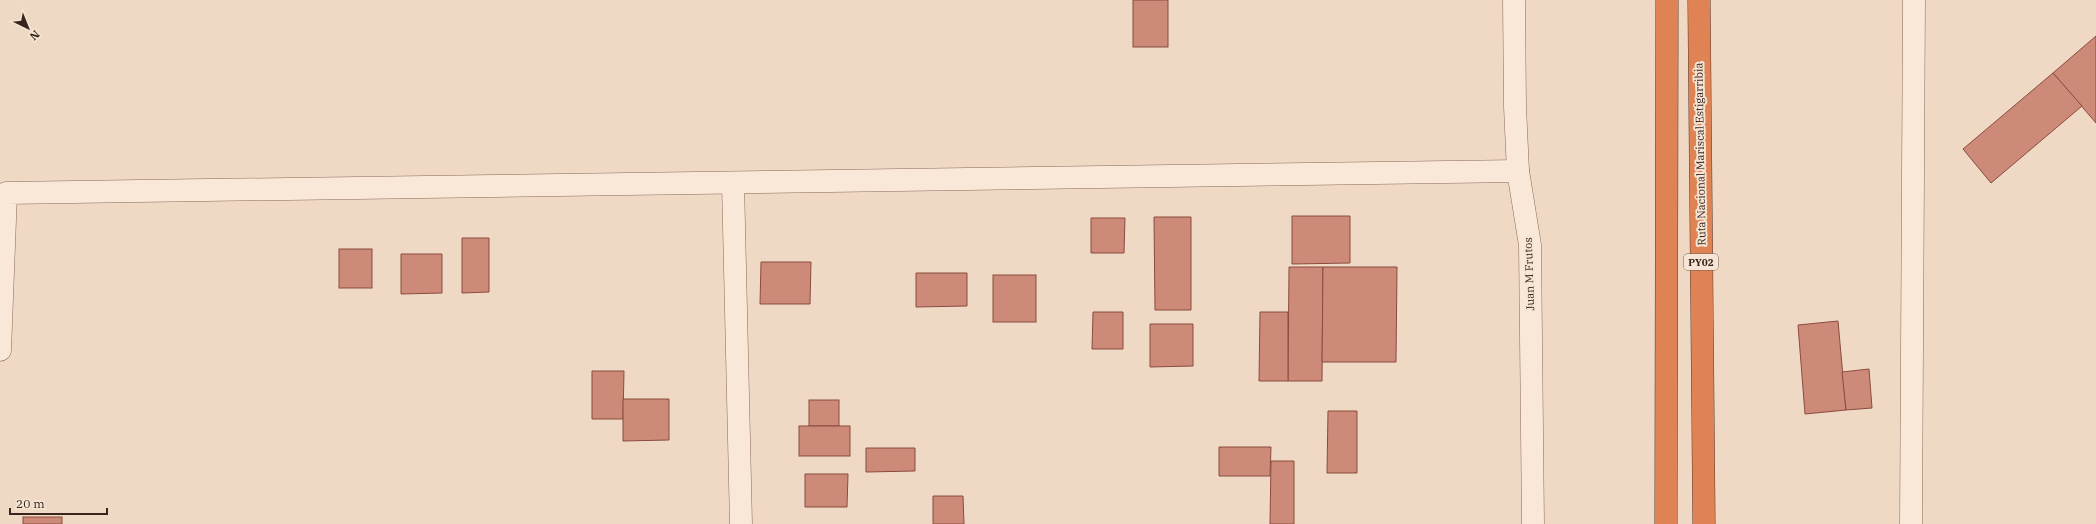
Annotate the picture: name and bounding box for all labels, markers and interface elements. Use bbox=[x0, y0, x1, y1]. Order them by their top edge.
north arrow bbox=[8, 8, 48, 48]
text: N bbox=[27, 27, 43, 44]
street label: Ruta Nacional Mariscal Estigarribia bbox=[1691, 62, 1709, 246]
street label: Juan M Frutos bbox=[1521, 237, 1537, 311]
road number: PY02 bbox=[1684, 254, 1718, 270]
scale bar bbox=[10, 490, 107, 516]
text: 20 m bbox=[16, 496, 45, 511]

